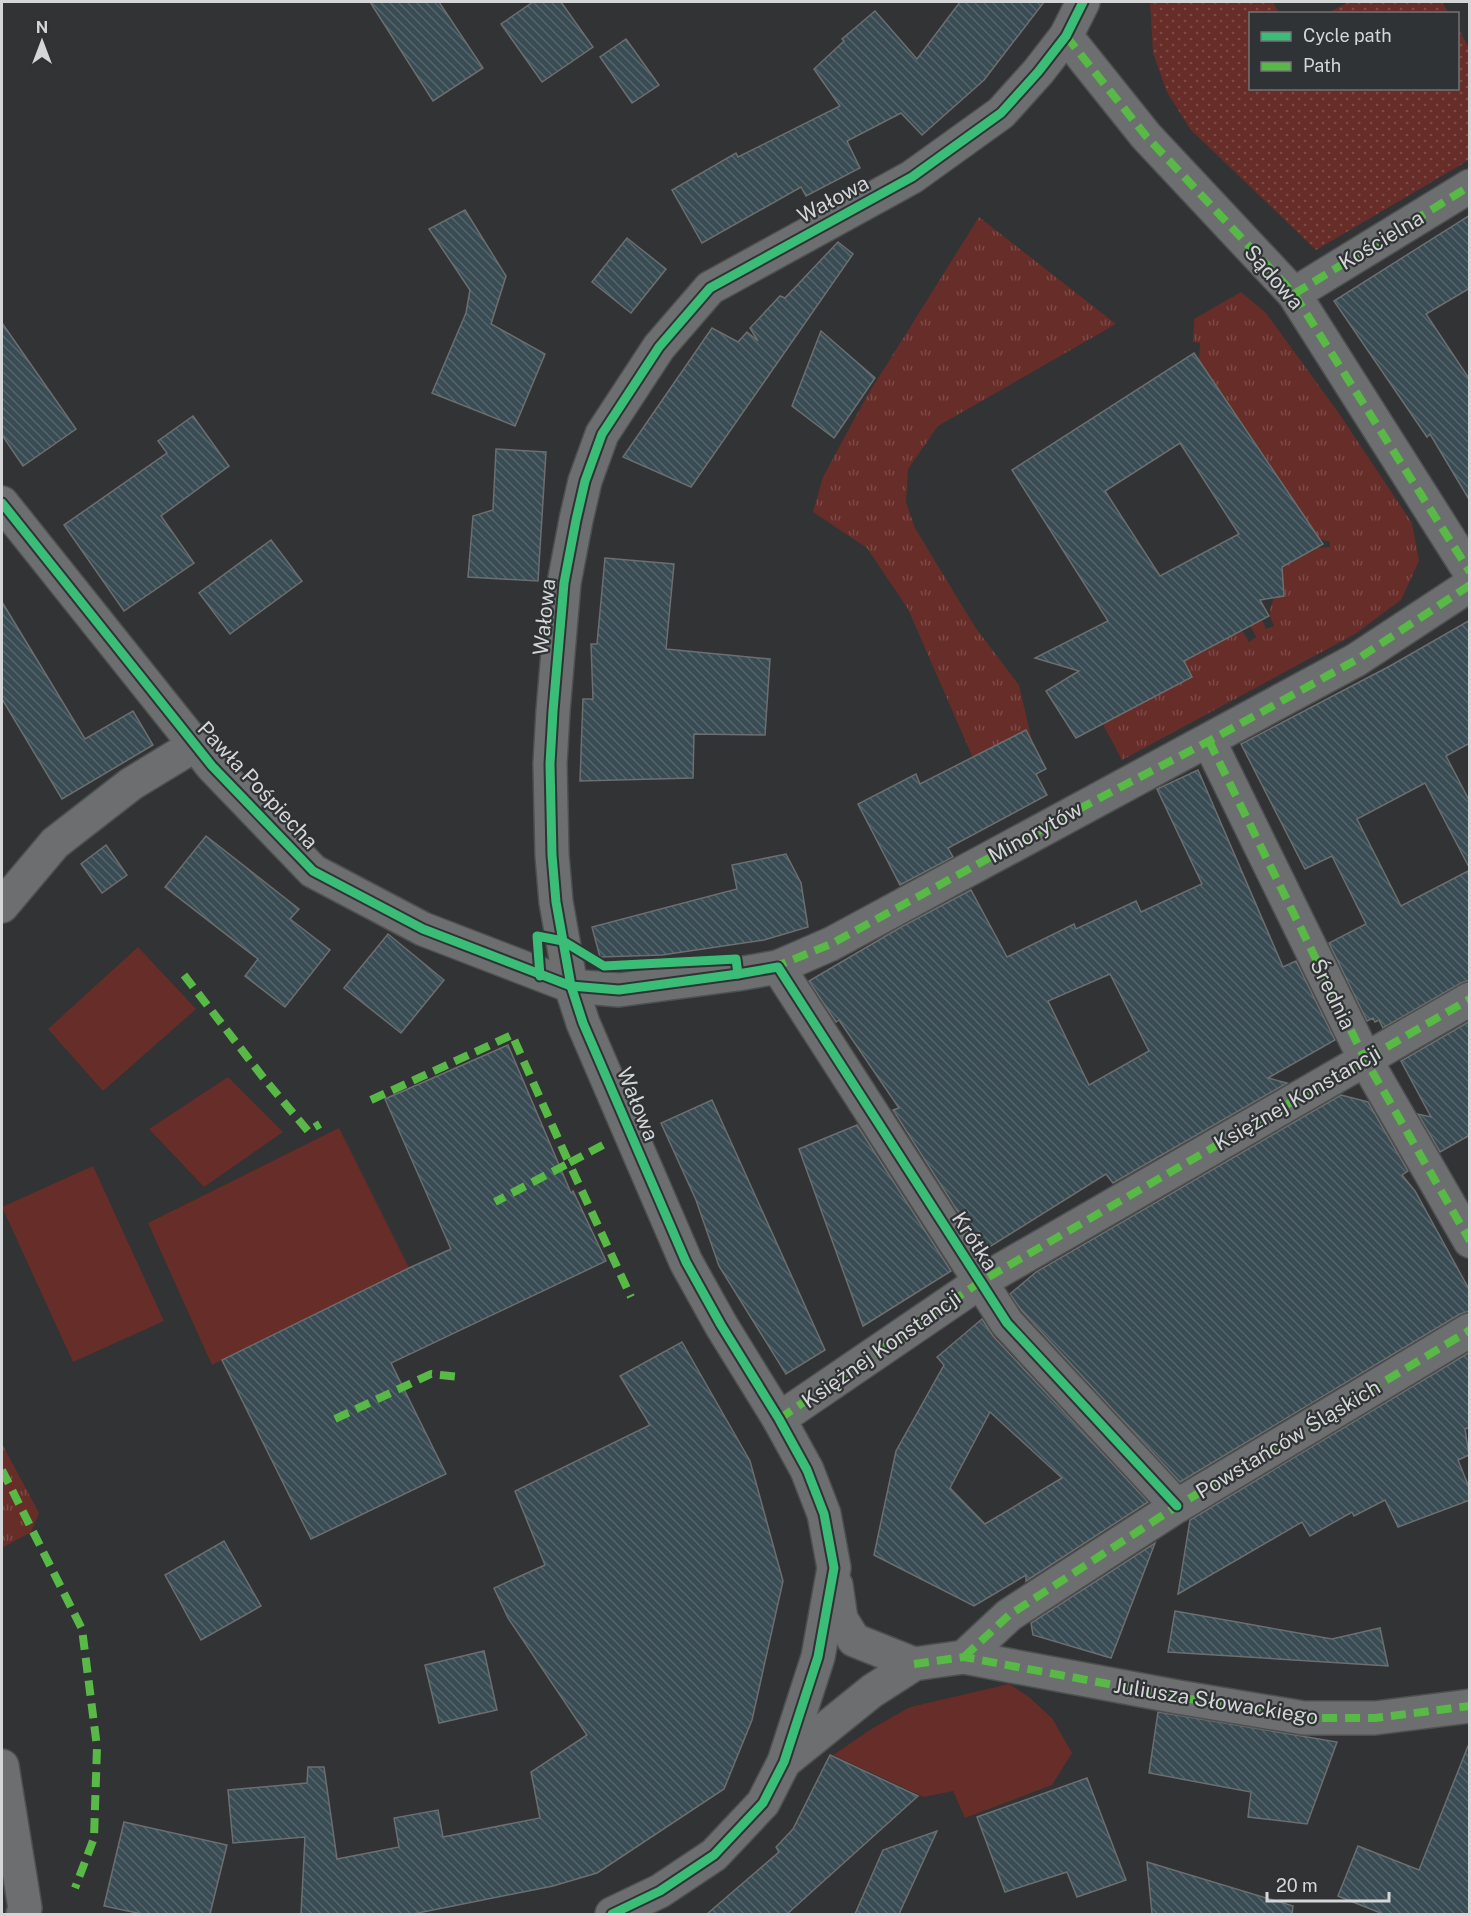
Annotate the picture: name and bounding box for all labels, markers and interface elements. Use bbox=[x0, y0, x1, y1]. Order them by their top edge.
north arrow bbox=[12, 12, 72, 72]
legend bbox=[1249, 12, 1459, 90]
text: N bbox=[36, 18, 48, 37]
text: Cycle path bbox=[1303, 25, 1392, 46]
text: Path bbox=[1303, 55, 1341, 76]
street label: Wałowa bbox=[793, 170, 873, 228]
street label: Kościelna bbox=[1334, 205, 1428, 275]
street label: Sądowa bbox=[1239, 240, 1309, 314]
street label: Wałowa bbox=[528, 577, 560, 657]
street label: Pawła Pośpiecha bbox=[193, 716, 323, 854]
street label: Minorytów bbox=[984, 796, 1086, 868]
street label: Średnia bbox=[1305, 955, 1361, 1033]
street label: Księżnej Konstancji bbox=[1209, 1040, 1385, 1156]
street label: Wałowa bbox=[612, 1064, 664, 1144]
street label: Krótka bbox=[947, 1207, 1003, 1275]
street label: Księżnej Konstancji bbox=[797, 1285, 965, 1413]
street label: Powstańców Śląskich bbox=[1191, 1374, 1385, 1504]
street label: Juliusza Słowackiego bbox=[1112, 1672, 1320, 1730]
scale bar bbox=[1267, 1865, 1388, 1903]
text: 20 m bbox=[1276, 1875, 1318, 1896]

